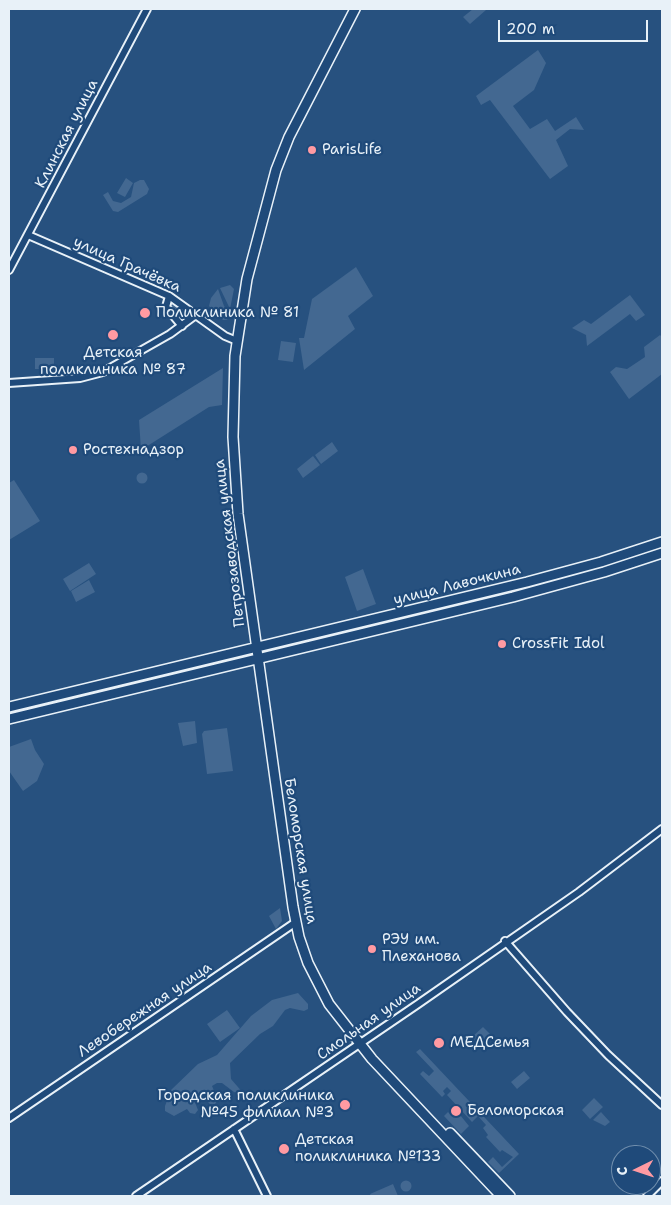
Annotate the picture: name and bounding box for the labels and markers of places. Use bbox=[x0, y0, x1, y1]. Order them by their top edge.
place label: ParisLife bbox=[322, 141, 382, 159]
marker: ParisLife bbox=[306, 144, 318, 156]
place label: Поликлиника № 81 bbox=[156, 304, 299, 322]
marker: Поликлиника № 81 bbox=[138, 306, 152, 320]
marker: Детская поликлиника № 87 bbox=[106, 328, 120, 342]
place label: Детская поликлиника № 87 bbox=[40, 344, 186, 379]
place label: Ростехнадзор bbox=[83, 441, 184, 459]
marker: Ростехнадзор bbox=[67, 444, 79, 456]
place label: CrossFit Idol bbox=[512, 635, 605, 653]
marker: CrossFit Idol bbox=[496, 638, 508, 650]
place label: РЭУ им. Плеханова bbox=[382, 931, 461, 966]
marker: РЭУ им. Плеханова bbox=[366, 943, 378, 955]
place label: МЕДСемья bbox=[450, 1034, 530, 1052]
marker: МЕДСемья bbox=[432, 1036, 446, 1050]
place label: Городская поликлиника №45 филиал №3 bbox=[158, 1087, 334, 1122]
marker: Городская поликлиника №45 филиал №3 bbox=[338, 1098, 352, 1112]
place label: Беломорская bbox=[467, 1102, 564, 1120]
marker: Беломорская bbox=[449, 1104, 463, 1118]
place label: Детская поликлиника №133 bbox=[295, 1131, 441, 1166]
marker: Детская поликлиника №133 bbox=[277, 1142, 291, 1156]

